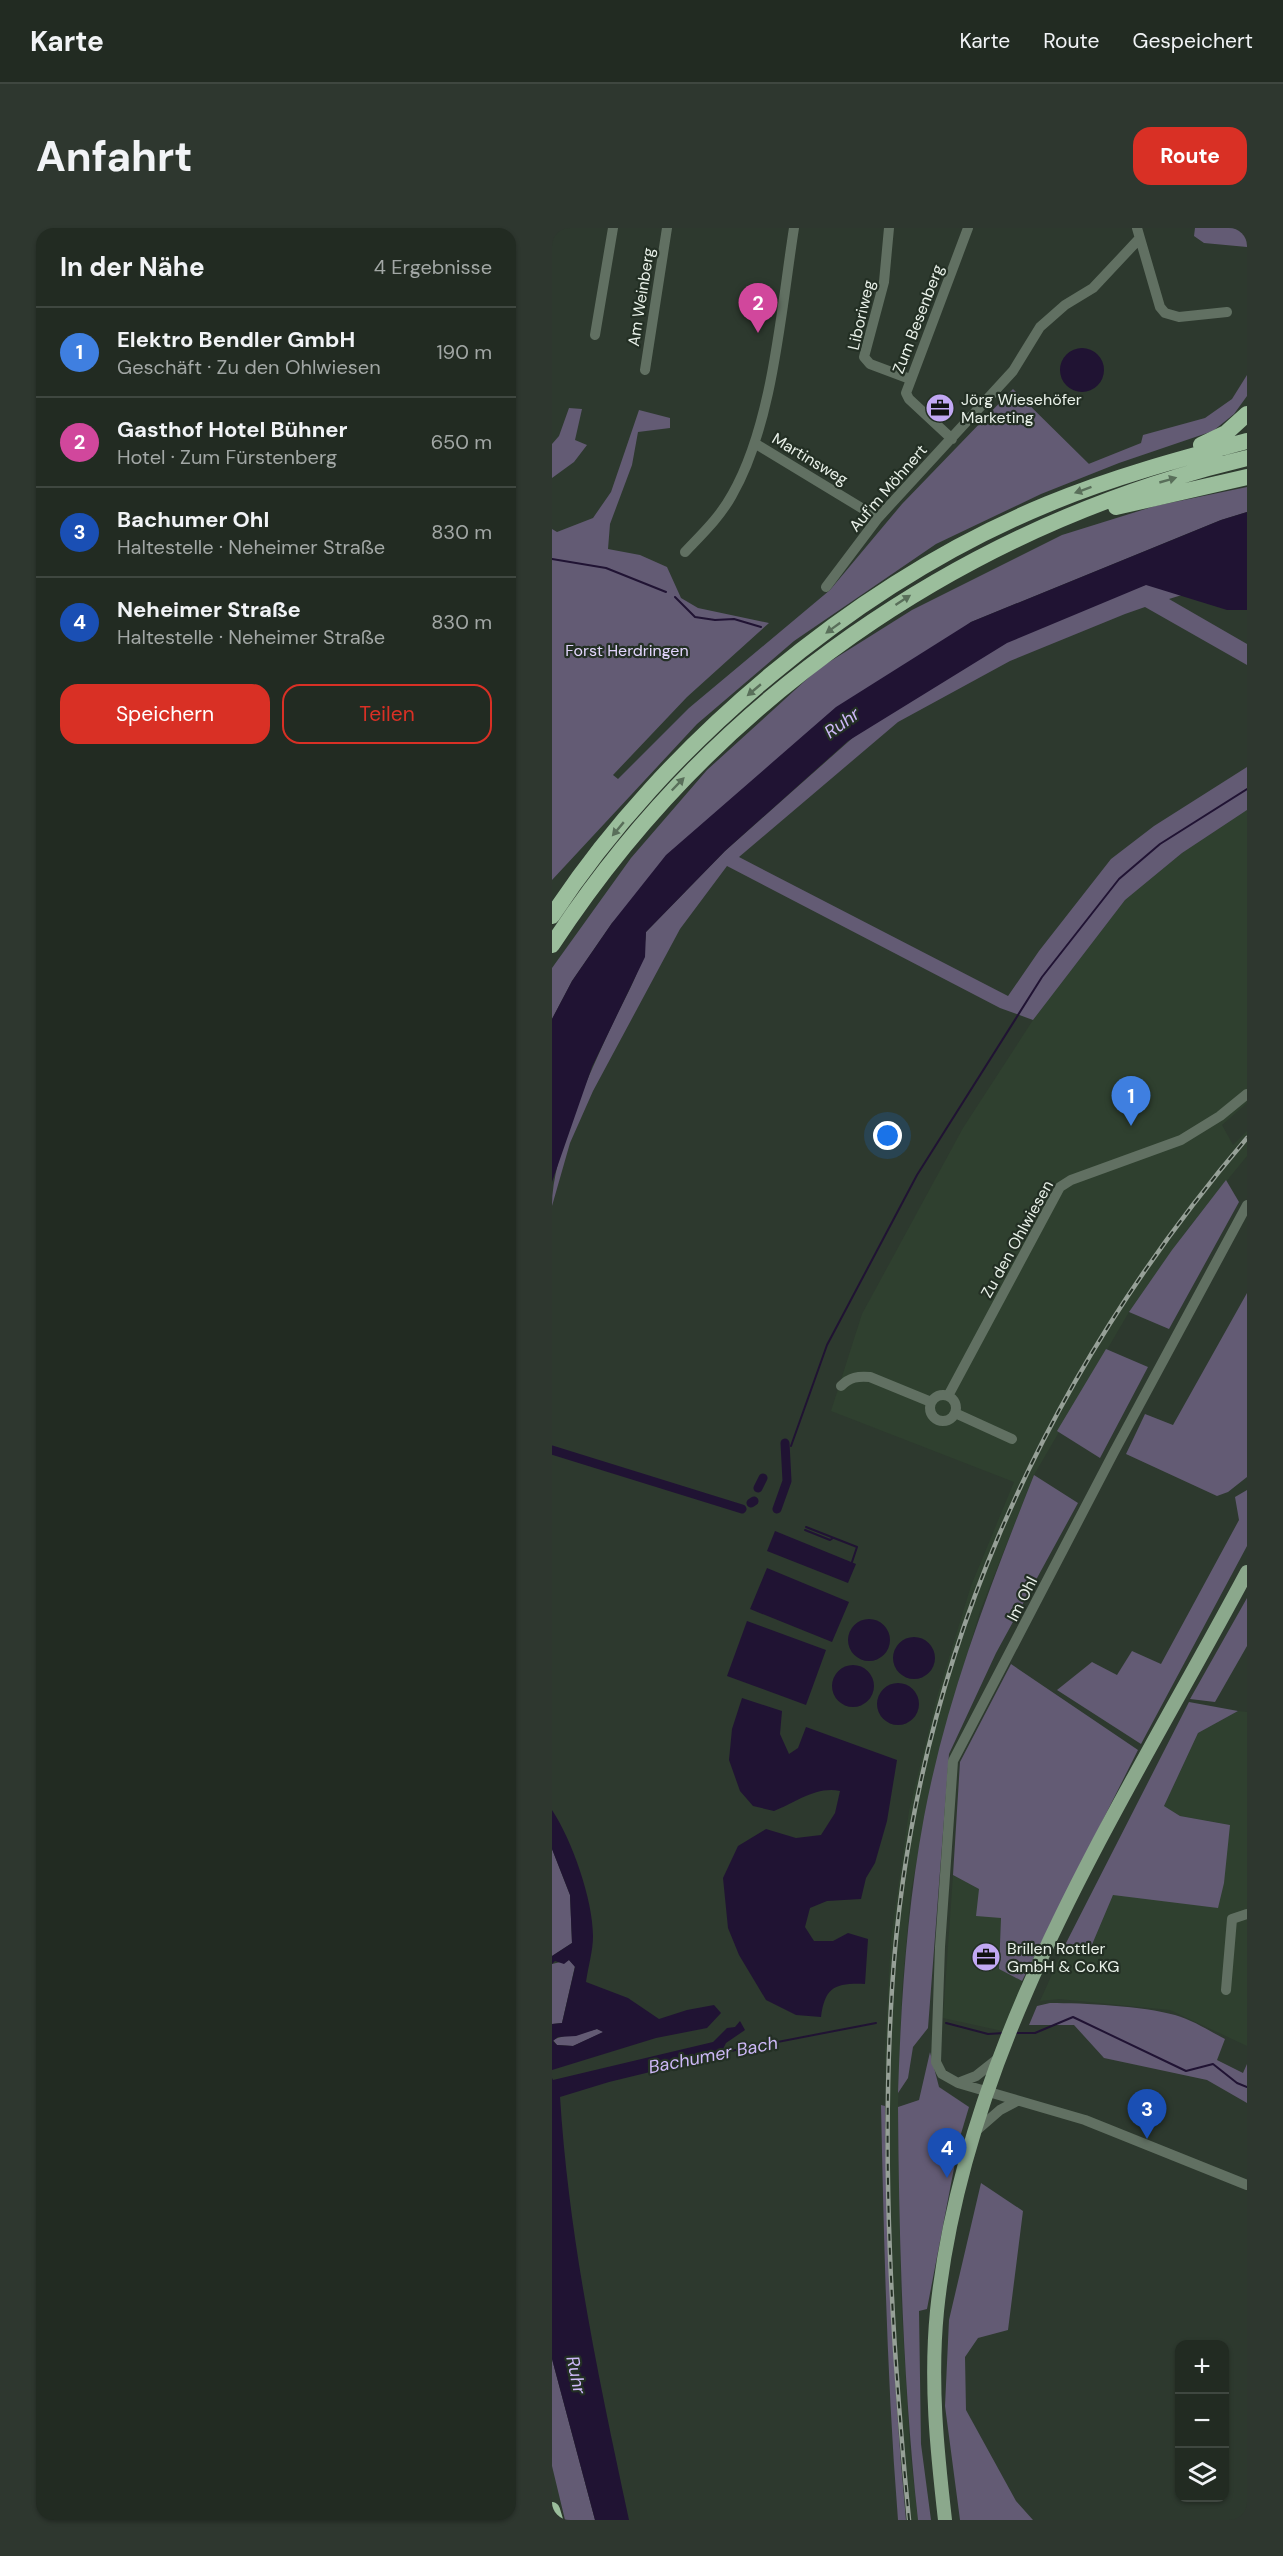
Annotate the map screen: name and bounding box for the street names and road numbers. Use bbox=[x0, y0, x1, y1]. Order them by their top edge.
street label: Am Weinberg bbox=[623, 246, 659, 348]
street label: Zum Besenberg bbox=[888, 261, 948, 377]
street label: Liboriweg bbox=[843, 278, 879, 352]
street label: Martinsweg bbox=[768, 428, 852, 490]
street label: Auf'm Möhnert bbox=[844, 440, 932, 536]
street label: Zu den Ohlwiesen bbox=[976, 1177, 1058, 1301]
street label: Im Ohl bbox=[1002, 1573, 1042, 1625]

